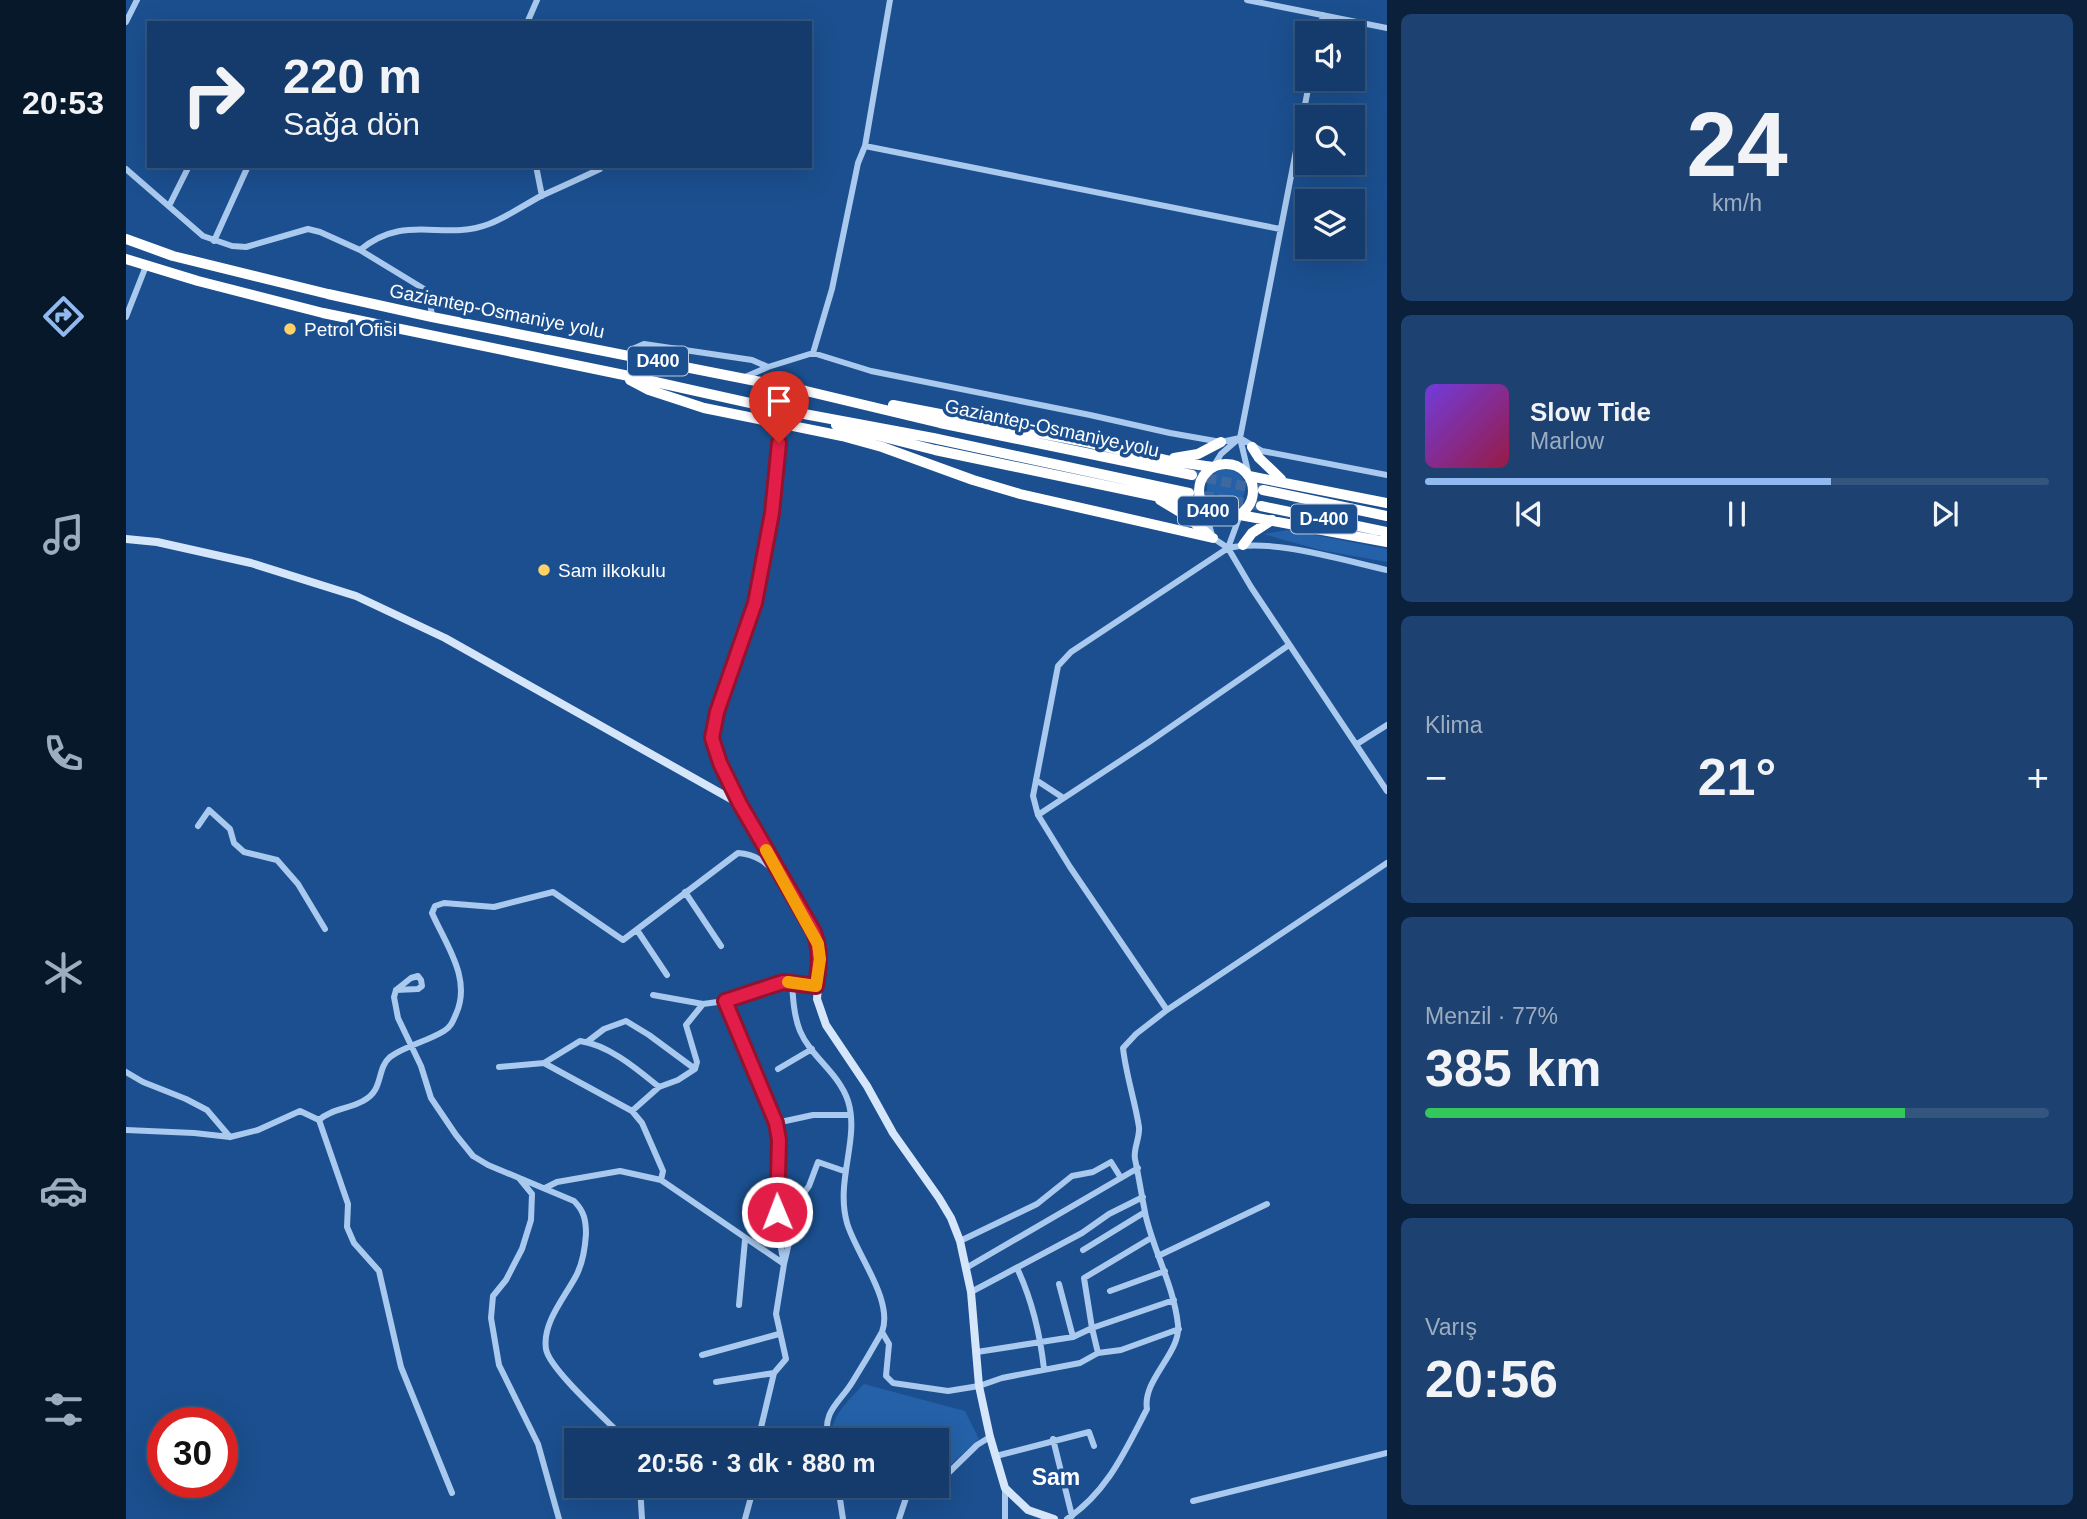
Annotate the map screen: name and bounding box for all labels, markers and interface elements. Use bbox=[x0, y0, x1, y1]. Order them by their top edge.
map controls bbox=[1295, 21, 1365, 259]
button: sound bbox=[1295, 21, 1365, 91]
icon: right bbox=[168, 49, 259, 140]
text: 220 m bbox=[283, 49, 422, 103]
text: 20:53 bbox=[22, 85, 104, 121]
text: 24 bbox=[1686, 94, 1788, 195]
button: search bbox=[1295, 105, 1365, 175]
text: Sağa dön bbox=[283, 106, 420, 142]
button: layers bbox=[1295, 189, 1365, 259]
text: km/h bbox=[1712, 190, 1762, 216]
street label: Gaziantep-Osmaniye yolu bbox=[388, 280, 606, 342]
icon: directions bbox=[39, 292, 88, 341]
place label: Petrol Ofisi bbox=[304, 319, 397, 340]
marker: Petrol Ofisi bbox=[282, 321, 298, 337]
road number: D400 bbox=[628, 346, 688, 376]
pin bbox=[749, 371, 809, 443]
icon: arrive bbox=[760, 382, 798, 420]
street label: Gaziantep-Osmaniye yolu bbox=[943, 395, 1161, 461]
text: Slow Tide bbox=[1530, 397, 1651, 427]
text: Marlow bbox=[1530, 428, 1604, 454]
icon: previous bbox=[1510, 495, 1548, 533]
icon: pause bbox=[1718, 495, 1756, 533]
icon: next bbox=[1926, 495, 1964, 533]
road number: D400 bbox=[1178, 496, 1238, 526]
road number: D-400 bbox=[1291, 504, 1357, 534]
icon: music bbox=[39, 510, 88, 559]
place label: Sam ilkokulu bbox=[558, 560, 666, 581]
marker: Sam ilkokulu bbox=[536, 562, 552, 578]
text: Klima bbox=[1425, 712, 1483, 738]
icon: phone bbox=[39, 729, 88, 778]
text: 21° bbox=[1698, 748, 1776, 806]
text: − bbox=[1425, 757, 1447, 799]
text: + bbox=[2027, 757, 2049, 799]
icon: climate bbox=[39, 948, 88, 997]
text: Menzil · 77% bbox=[1425, 1003, 1558, 1029]
text: 385 km bbox=[1425, 1039, 1601, 1097]
icon: car bbox=[39, 1166, 88, 1215]
position arrow bbox=[740, 1175, 814, 1249]
text: Varış bbox=[1425, 1314, 1477, 1340]
text: 20:56 bbox=[1425, 1350, 1558, 1408]
icon: filters bbox=[39, 1385, 88, 1434]
speed limit sign: 30 bbox=[147, 1407, 238, 1498]
text: 20:56 · 3 dk · 880 m bbox=[637, 1448, 876, 1478]
district label: Sam bbox=[1032, 1464, 1080, 1490]

